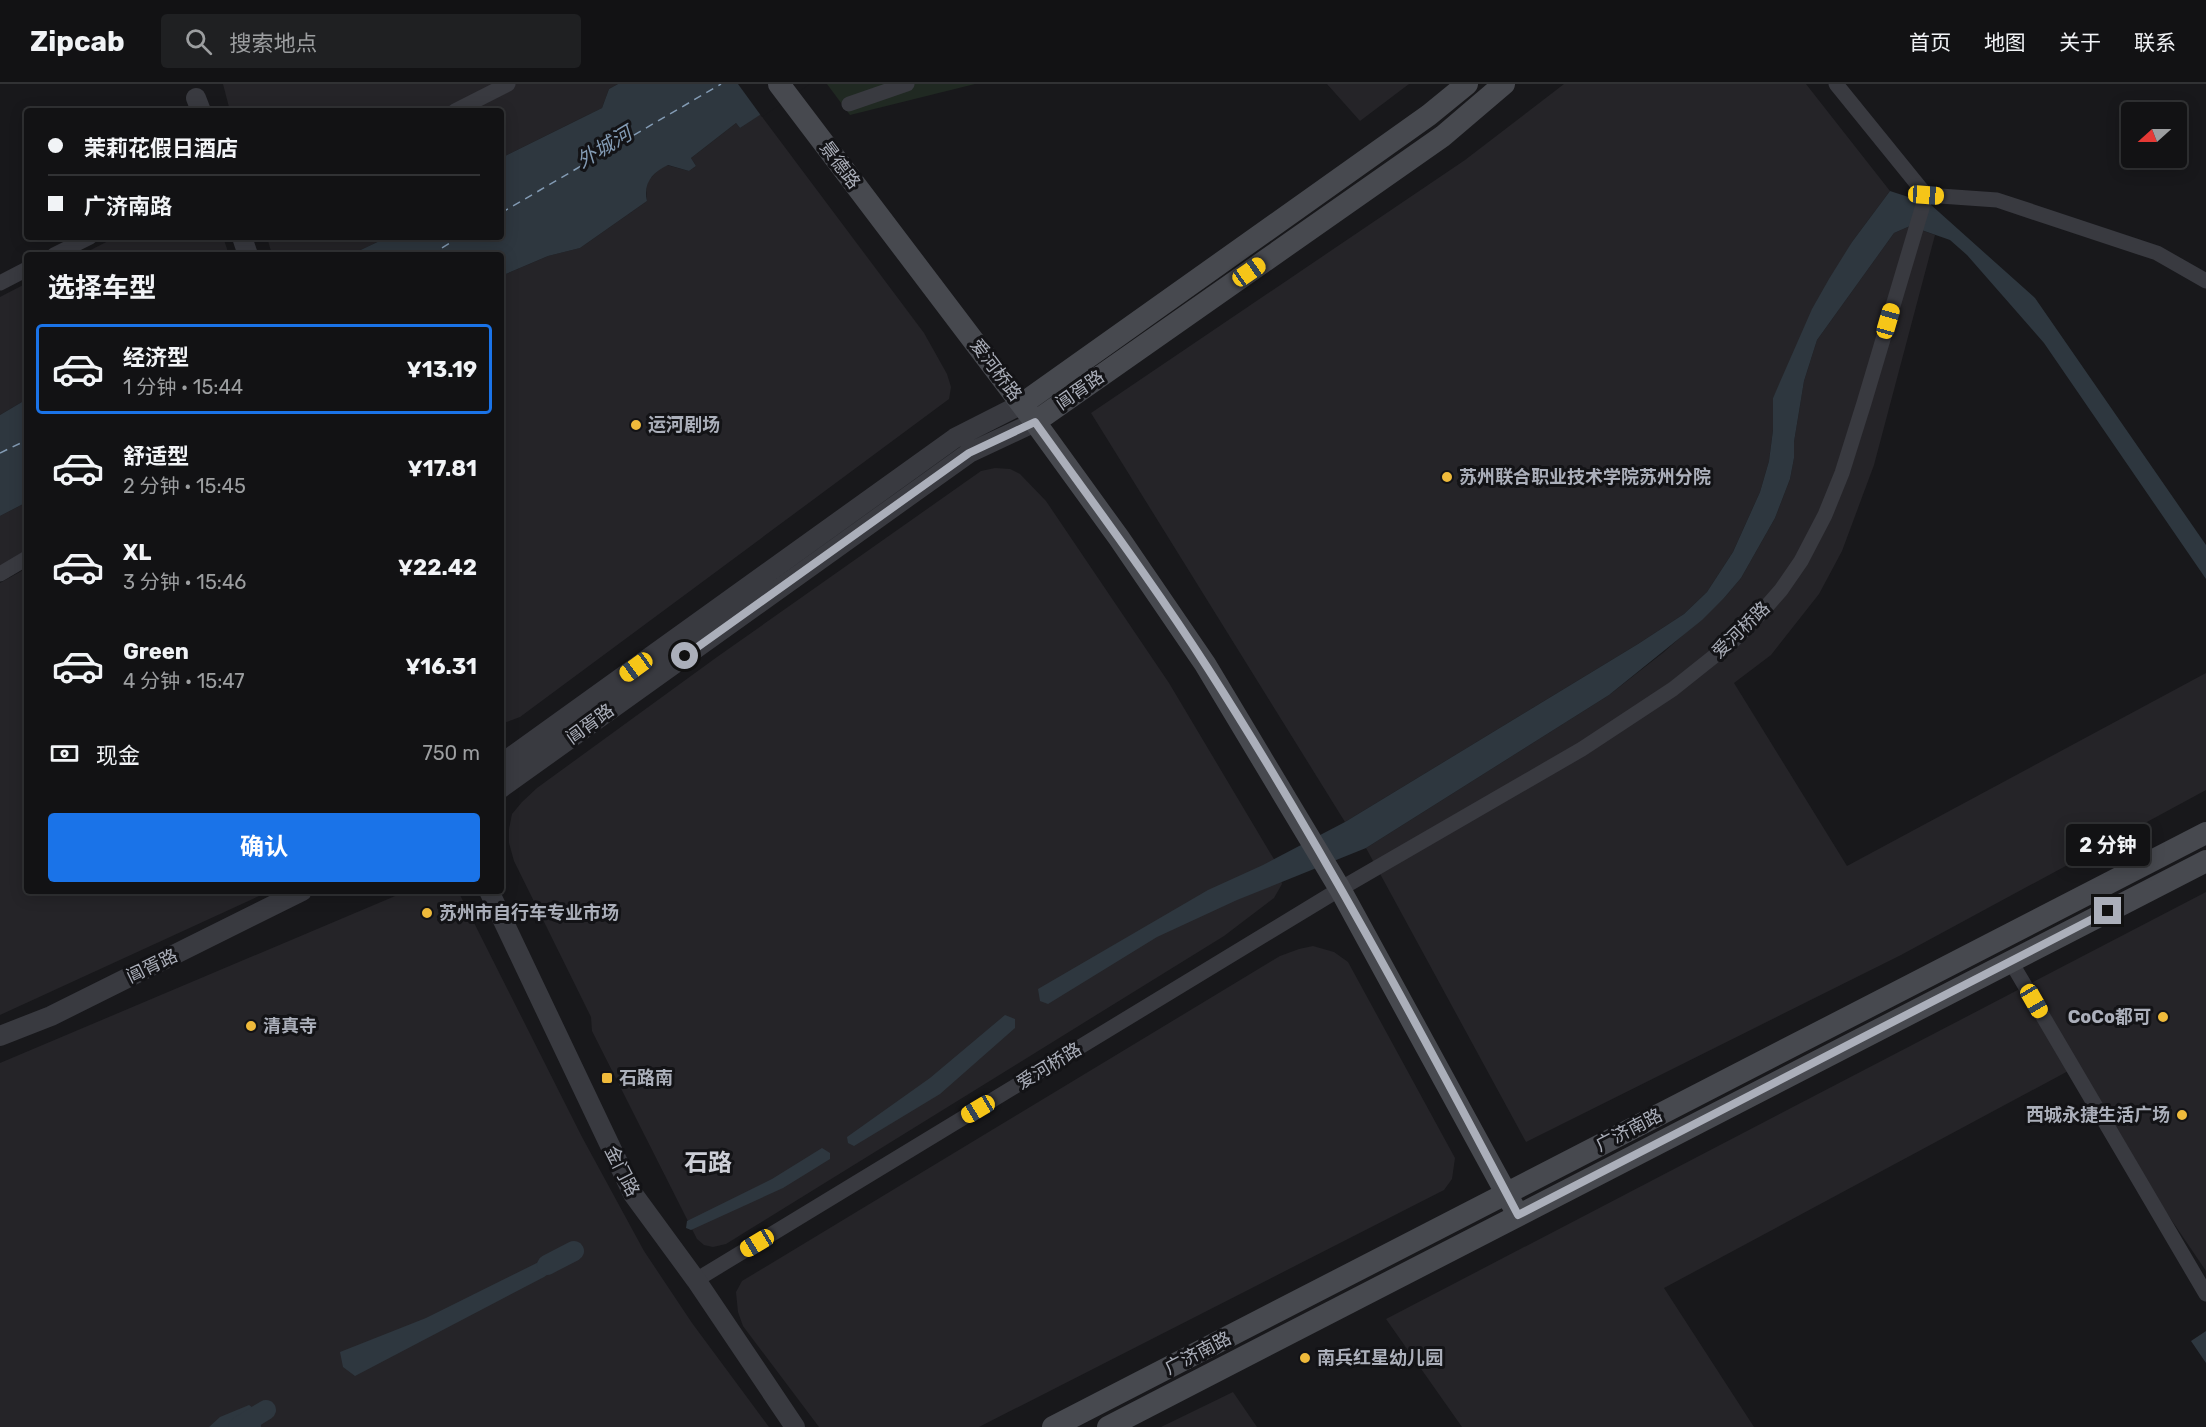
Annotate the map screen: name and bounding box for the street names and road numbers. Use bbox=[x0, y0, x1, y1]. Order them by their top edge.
street label: 景德路 bbox=[815, 137, 865, 193]
street label: 爱河桥路 bbox=[966, 335, 1026, 405]
street label: 阊胥路 bbox=[1052, 366, 1108, 414]
street label: 爱河桥路 bbox=[1707, 597, 1775, 663]
street label: 阊胥路 bbox=[562, 699, 618, 749]
street label: 阊胥路 bbox=[123, 944, 181, 988]
street label: 爱河桥路 bbox=[1012, 1038, 1086, 1094]
street label: 广济南路 bbox=[1592, 1104, 1666, 1156]
street label: 金门路 bbox=[600, 1142, 644, 1200]
street label: 广济南路 bbox=[1161, 1327, 1235, 1379]

